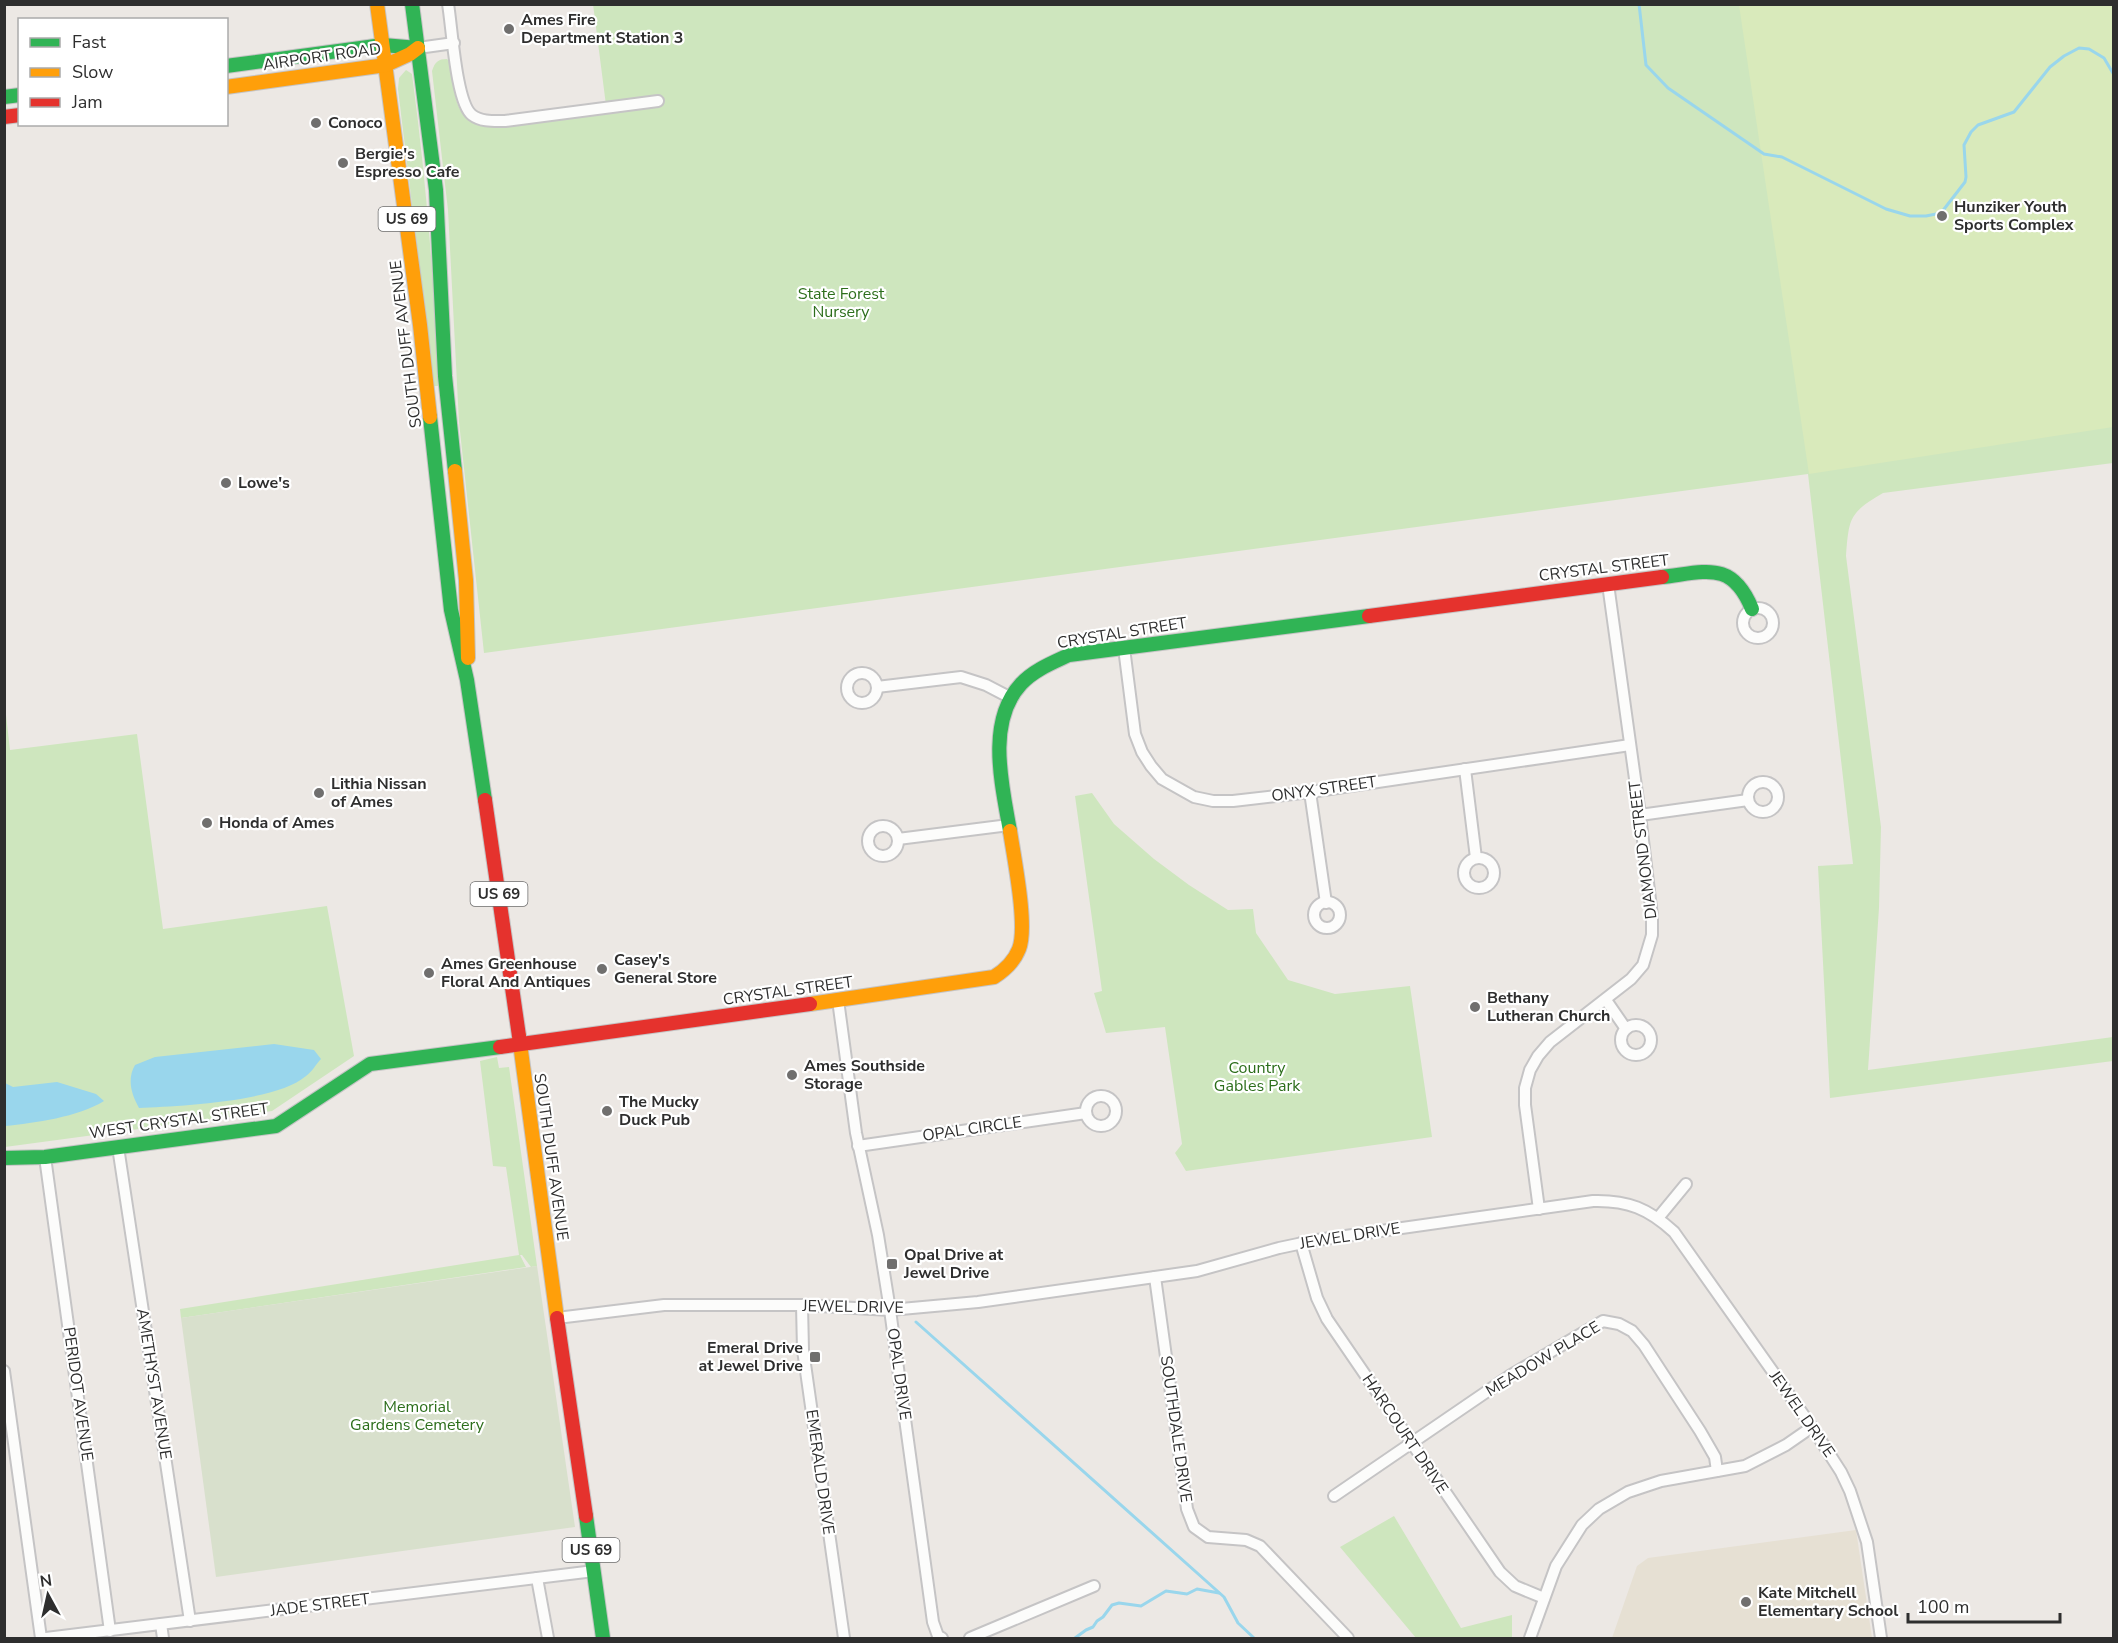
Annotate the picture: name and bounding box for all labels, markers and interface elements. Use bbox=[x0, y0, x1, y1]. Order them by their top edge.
place label: Ames Fire Department Station 3 bbox=[521, 9, 683, 49]
legend bbox=[18, 18, 228, 126]
marker: Ames Fire Department Station 3 bbox=[502, 22, 516, 36]
text: Fast bbox=[72, 30, 107, 54]
street label: AIRPORT ROAD bbox=[261, 38, 383, 76]
text: Slow bbox=[72, 60, 113, 84]
text: Jam bbox=[71, 90, 103, 114]
place label: Conoco bbox=[328, 112, 383, 134]
marker: Conoco bbox=[309, 116, 323, 130]
place label: Bergie's Espresso Cafe bbox=[355, 143, 460, 183]
marker: Bergie's Espresso Cafe bbox=[336, 156, 350, 170]
place label: Hunziker Youth Sports Complex bbox=[1954, 196, 2074, 236]
road number: US 69 bbox=[378, 207, 436, 231]
marker: Hunziker Youth Sports Complex bbox=[1935, 209, 1949, 223]
street label: SOUTH DUFF AVENUE bbox=[385, 259, 427, 429]
park label: State Forest Nursery bbox=[798, 283, 885, 323]
place label: Lowe's bbox=[238, 472, 290, 494]
marker: Lowe's bbox=[219, 476, 233, 490]
street label: CRYSTAL STREET bbox=[1538, 549, 1671, 587]
street label: CRYSTAL STREET bbox=[1056, 612, 1189, 654]
street label: ONYX STREET bbox=[1270, 771, 1378, 807]
place label: Lithia Nissan of Ames bbox=[331, 773, 427, 813]
street label: DIAMOND STREET bbox=[1624, 779, 1662, 921]
marker: Lithia Nissan of Ames bbox=[312, 786, 326, 800]
place label: Honda of Ames bbox=[219, 812, 335, 834]
marker: Honda of Ames bbox=[200, 816, 214, 830]
road number: US 69 bbox=[470, 882, 528, 906]
place label: Casey's General Store bbox=[614, 949, 717, 989]
place label: Ames Greenhouse Floral And Antiques bbox=[441, 953, 591, 993]
marker: Casey's General Store bbox=[595, 962, 609, 976]
marker: Ames Greenhouse Floral And Antiques bbox=[422, 966, 436, 980]
street label: CRYSTAL STREET bbox=[722, 971, 855, 1011]
place label: Bethany Lutheran Church bbox=[1487, 987, 1610, 1027]
marker: Bethany Lutheran Church bbox=[1468, 1000, 1482, 1014]
place label: Ames Southside Storage bbox=[804, 1055, 925, 1095]
park label: Country Gables Park bbox=[1214, 1057, 1301, 1097]
marker: Ames Southside Storage bbox=[785, 1068, 799, 1082]
street label: SOUTH DUFF AVENUE bbox=[528, 1072, 574, 1242]
place label: The Mucky Duck Pub bbox=[619, 1091, 699, 1131]
street label: WEST CRYSTAL STREET bbox=[88, 1097, 271, 1144]
marker: The Mucky Duck Pub bbox=[600, 1104, 614, 1118]
street label: OPAL CIRCLE bbox=[921, 1111, 1023, 1147]
street label: JEWEL DRIVE bbox=[1297, 1217, 1402, 1255]
place label: Opal Drive at Jewel Drive bbox=[903, 1244, 1004, 1284]
marker: Opal Drive at Jewel Drive bbox=[885, 1257, 899, 1271]
street label: JEWEL DRIVE bbox=[801, 1295, 904, 1319]
street label: AMETHYST AVENUE bbox=[131, 1307, 177, 1461]
street label: MEADOW PLACE bbox=[1482, 1316, 1604, 1402]
street label: PERIDOT AVENUE bbox=[58, 1325, 98, 1463]
street label: OPAL DRIVE bbox=[882, 1327, 916, 1421]
place label: Emeral Drive at Jewel Drive bbox=[698, 1337, 803, 1377]
marker: Emeral Drive at Jewel Drive bbox=[808, 1350, 822, 1364]
street label: SOUTHDALE DRIVE bbox=[1155, 1354, 1197, 1504]
street label: JEWEL DRIVE bbox=[1763, 1365, 1840, 1462]
street label: HARCOURT DRIVE bbox=[1357, 1370, 1453, 1498]
park label: Memorial Gardens Cemetery bbox=[350, 1396, 485, 1436]
street label: EMERALD DRIVE bbox=[800, 1408, 840, 1536]
road number: US 69 bbox=[562, 1538, 620, 1562]
north arrow bbox=[18, 1565, 78, 1625]
text: N bbox=[39, 1569, 54, 1593]
place label: Kate Mitchell Elementary School bbox=[1758, 1582, 1898, 1622]
scale bar bbox=[1908, 1586, 2060, 1624]
street label: JADE STREET bbox=[268, 1588, 371, 1622]
marker: Kate Mitchell Elementary School bbox=[1739, 1595, 1753, 1609]
text: 100 m bbox=[1917, 1595, 1969, 1619]

